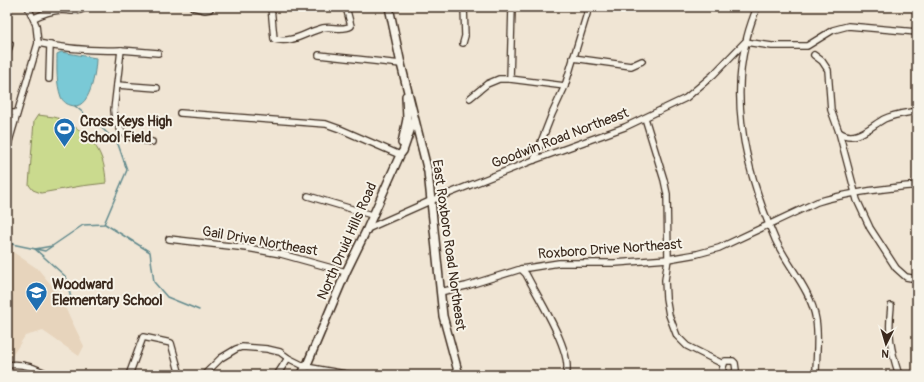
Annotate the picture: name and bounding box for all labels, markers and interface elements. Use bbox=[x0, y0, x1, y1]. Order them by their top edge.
street label: Goodwin Road Northeast bbox=[489, 104, 631, 172]
place label: Cross Keys High School Field bbox=[80, 113, 173, 146]
sports icon: Cross Keys High School Field bbox=[52, 116, 78, 149]
street label: East Roxboro Road Northeast bbox=[429, 158, 469, 332]
street label: North Druid Hills Road bbox=[313, 180, 381, 302]
street label: Gail Drive Northeast bbox=[201, 222, 319, 260]
street label: Roxboro Drive Northeast bbox=[537, 235, 683, 263]
place label: Woodward Elementary School bbox=[52, 276, 163, 309]
school or university icon: Woodward Elementary School bbox=[24, 279, 50, 312]
north arrow bbox=[866, 324, 906, 364]
text: N bbox=[880, 347, 889, 360]

